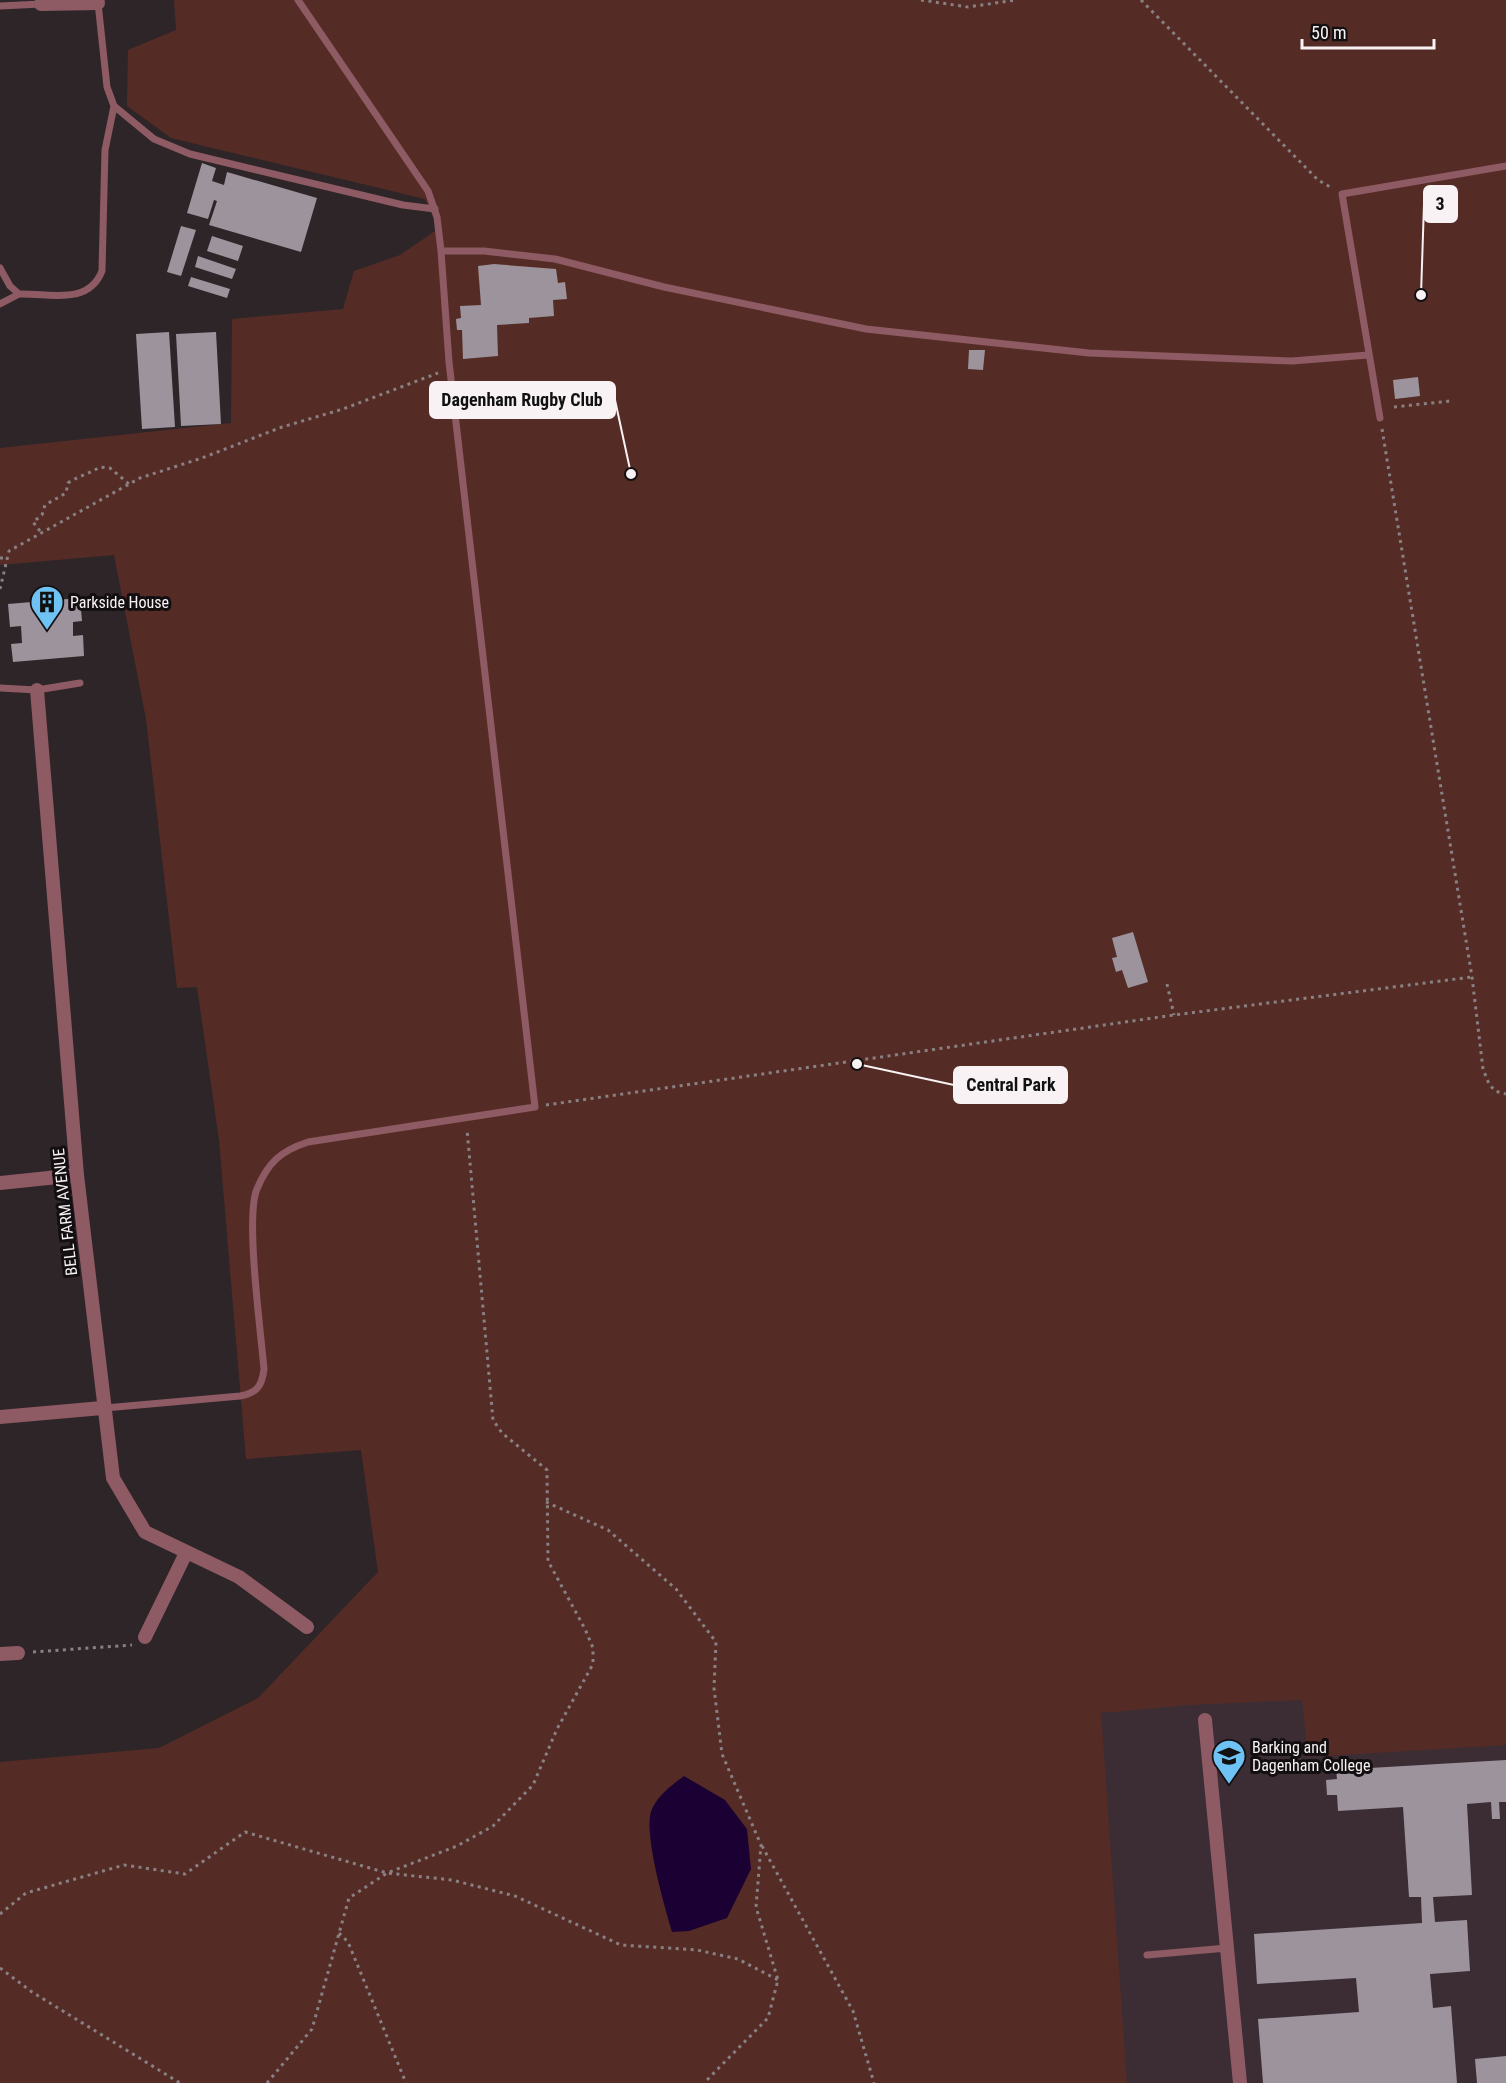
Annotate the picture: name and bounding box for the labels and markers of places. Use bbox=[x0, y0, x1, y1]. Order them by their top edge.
callout: 3 bbox=[1424, 186, 1457, 222]
callout: Dagenham Rugby Club bbox=[430, 382, 615, 418]
building icon: Parkside House bbox=[29, 584, 65, 631]
place label: Parkside House bbox=[70, 593, 169, 612]
callout: Central Park bbox=[954, 1067, 1067, 1103]
school or university icon: Barking and Dagenham College bbox=[1211, 1738, 1247, 1785]
place label: Barking and Dagenham College bbox=[1252, 1738, 1370, 1775]

